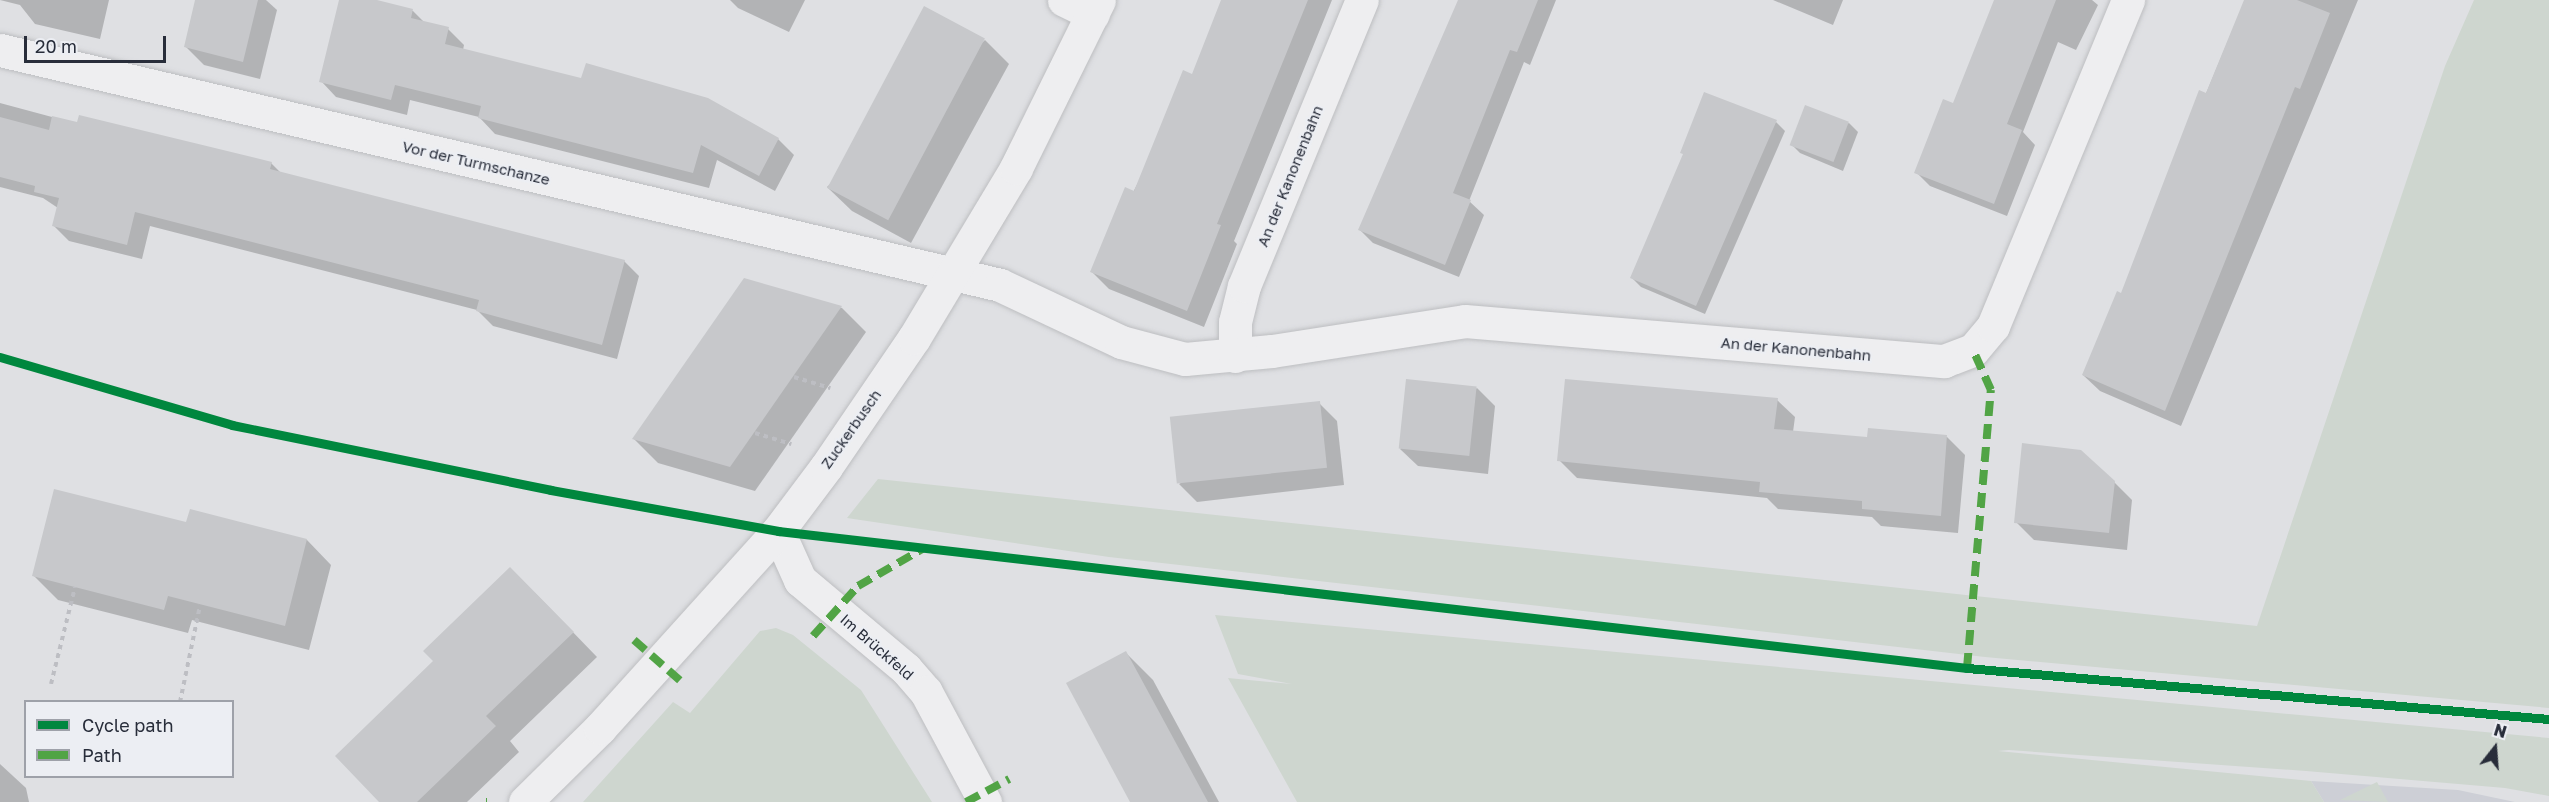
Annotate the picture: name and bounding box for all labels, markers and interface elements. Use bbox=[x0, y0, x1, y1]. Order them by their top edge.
scale bar bbox=[27, 24, 170, 62]
text: 20 m bbox=[35, 35, 77, 57]
street label: An der Kanonenbahn bbox=[1253, 103, 1327, 249]
street label: Vor der Turmschanze bbox=[400, 137, 552, 189]
street label: An der Kanonenbahn bbox=[1720, 333, 1872, 365]
street label: Zuckerbusch bbox=[817, 386, 885, 472]
street label: Im Brückfeld bbox=[837, 610, 917, 684]
legend bbox=[24, 700, 234, 778]
text: Cycle path bbox=[82, 714, 174, 736]
north arrow bbox=[2465, 718, 2525, 778]
text: N bbox=[2492, 719, 2509, 742]
text: Path bbox=[82, 744, 122, 766]

